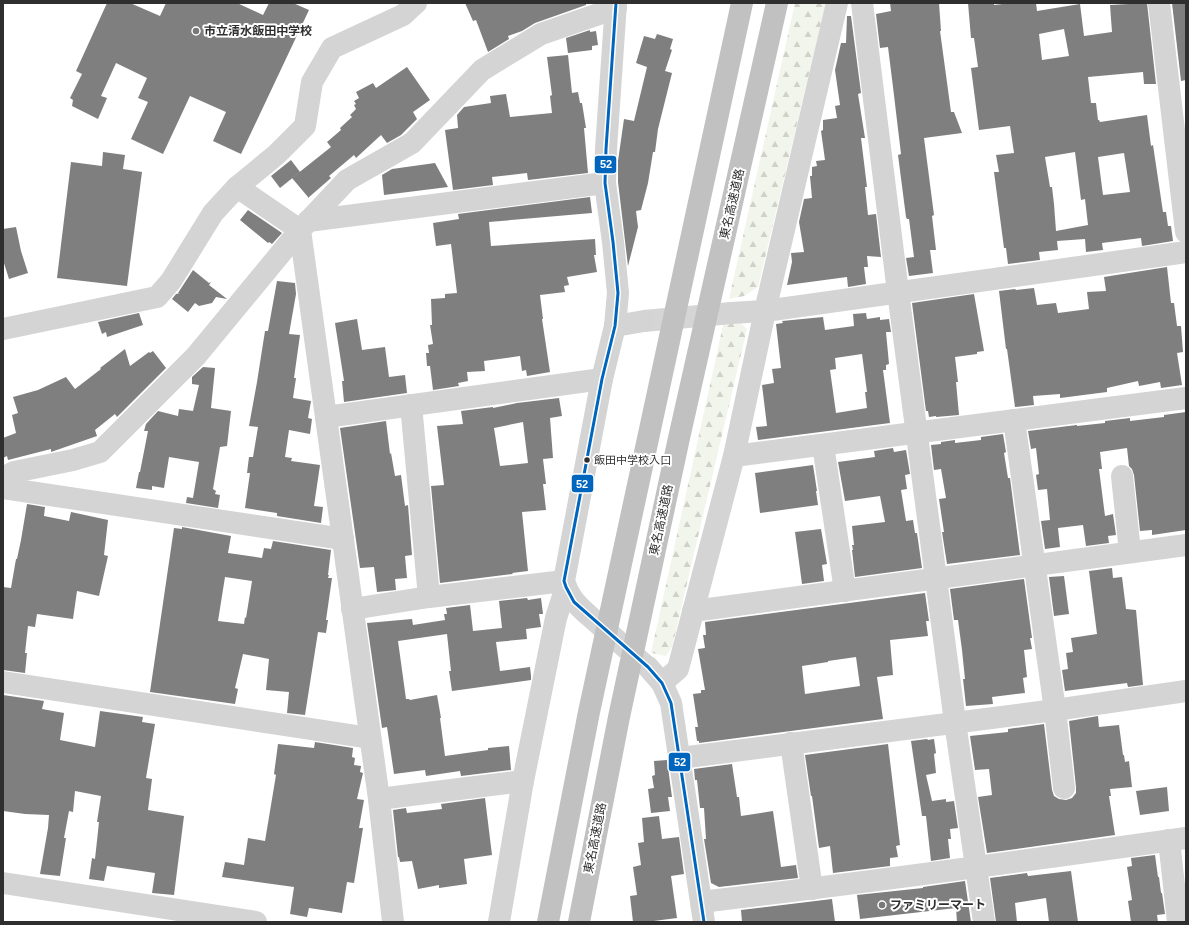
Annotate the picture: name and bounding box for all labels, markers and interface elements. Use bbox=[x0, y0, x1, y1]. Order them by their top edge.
place label: 市立清水飯田中学校 bbox=[204, 24, 312, 38]
marker: 市立清水飯田中学校 bbox=[191, 26, 201, 36]
line badge: 52 bbox=[594, 155, 617, 174]
text: 52 bbox=[600, 158, 612, 170]
street label: 東名高速道路 bbox=[717, 167, 747, 241]
place label: 飯田中学校入口 bbox=[594, 454, 671, 466]
marker: 飯田中学校入口 bbox=[582, 455, 592, 465]
line badge: 52 bbox=[571, 474, 594, 493]
text: 52 bbox=[576, 478, 588, 490]
street label: 東名高速道路 bbox=[647, 483, 675, 557]
line badge: 52 bbox=[668, 752, 691, 772]
text: 52 bbox=[674, 756, 686, 768]
street label: 東名高速道路 bbox=[581, 801, 609, 875]
place label: ファミリーマート bbox=[890, 898, 986, 912]
marker: ファミリーマート bbox=[877, 900, 887, 910]

